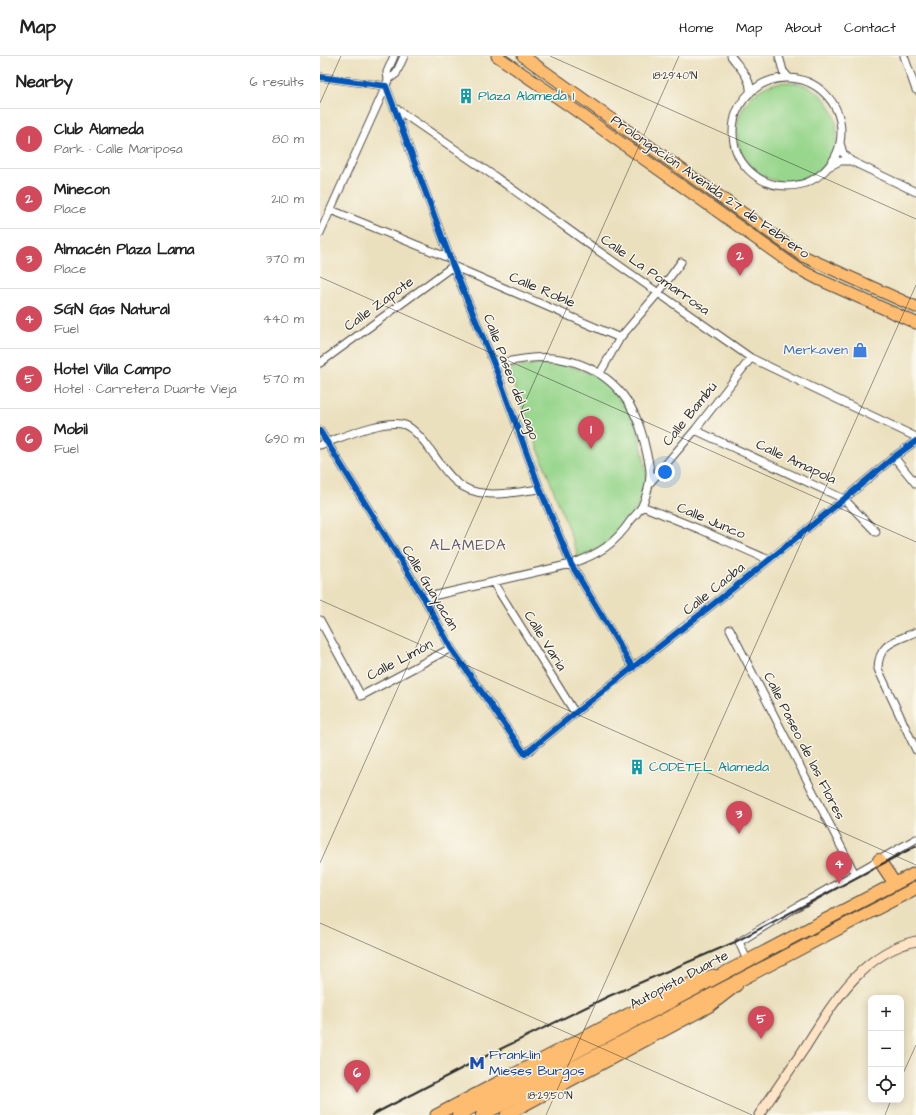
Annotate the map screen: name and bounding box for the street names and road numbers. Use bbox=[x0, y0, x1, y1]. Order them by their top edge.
street label: Prolongación Avenida 27 de Febrero bbox=[607, 112, 813, 262]
street label: Calle La Pomarrosa bbox=[596, 230, 714, 320]
street label: Calle Roble bbox=[506, 267, 579, 313]
street label: Calle Zapote bbox=[340, 272, 418, 336]
street label: Calle Paseo del Lago bbox=[478, 311, 544, 443]
street label: Calle Bambú bbox=[658, 378, 722, 450]
street label: Calle Amapola bbox=[753, 435, 839, 489]
street label: Calle Junco bbox=[674, 498, 749, 544]
street label: Calle Guayacán bbox=[397, 542, 463, 634]
street label: Calle Caoba bbox=[679, 558, 749, 620]
street label: Calle Varia bbox=[519, 607, 571, 675]
street label: Calle Limón bbox=[363, 634, 437, 686]
street label: Calle Paseo de las Flores bbox=[758, 669, 850, 823]
street label: Autopista Duarte bbox=[626, 945, 732, 1014]

